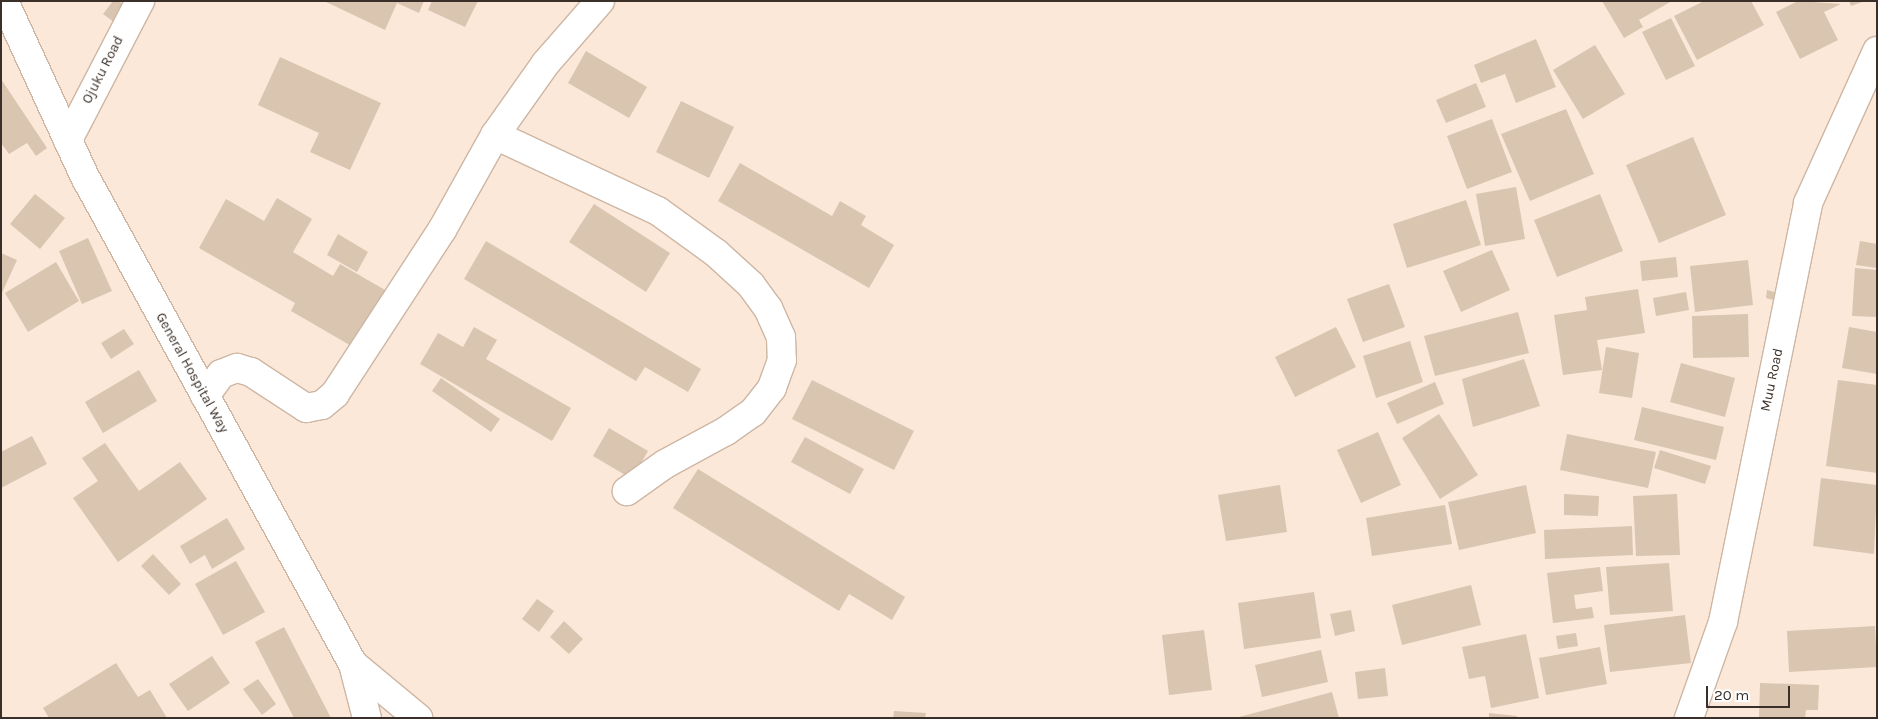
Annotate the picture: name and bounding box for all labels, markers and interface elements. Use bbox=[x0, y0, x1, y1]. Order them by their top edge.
street label: Ojuku Road bbox=[79, 33, 127, 107]
street label: General Hospital Way bbox=[152, 310, 232, 436]
street label: Muu Road bbox=[1757, 347, 1787, 413]
scale bar bbox=[1708, 676, 1792, 708]
text: 20 m bbox=[1714, 686, 1749, 704]

